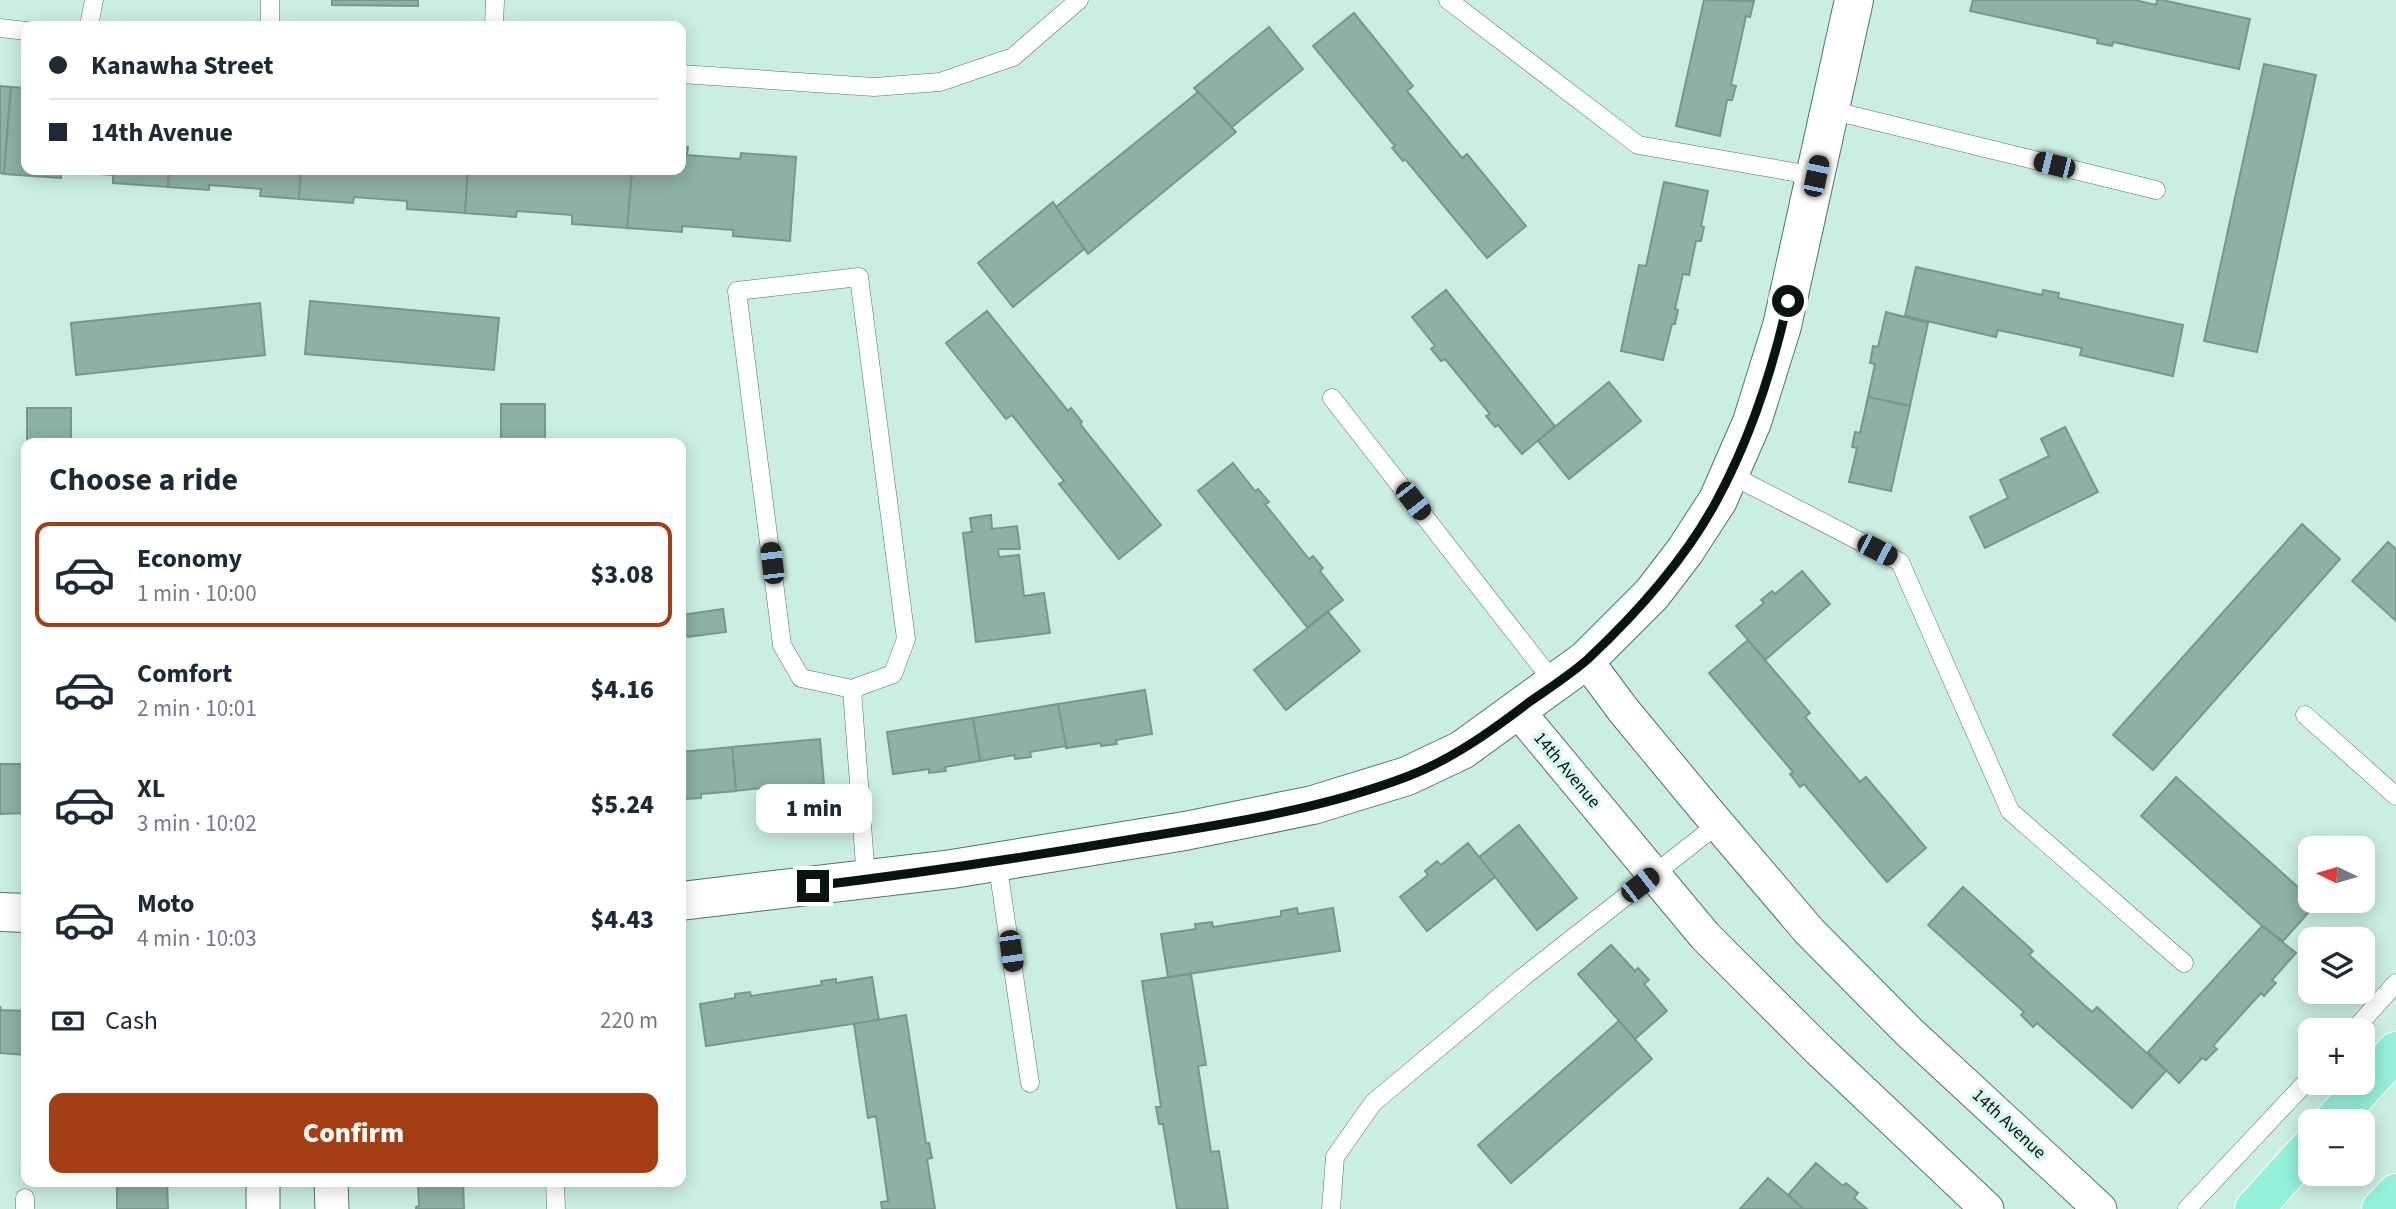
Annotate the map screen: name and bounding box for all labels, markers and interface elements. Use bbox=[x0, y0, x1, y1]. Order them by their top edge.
text: Kanawha Street bbox=[91, 47, 274, 84]
text: 14th Avenue bbox=[91, 114, 233, 151]
car bbox=[2032, 150, 2077, 180]
car bbox=[1802, 153, 1831, 199]
route start bbox=[1772, 285, 1804, 317]
text: Choose a ride bbox=[49, 457, 238, 503]
car bbox=[1392, 478, 1435, 524]
car bbox=[1854, 531, 1901, 569]
text: Economy bbox=[137, 540, 242, 577]
car bbox=[760, 541, 785, 585]
icon: car bbox=[53, 543, 116, 606]
text: $3.08 bbox=[590, 556, 654, 593]
text: 1 min · 10:00 bbox=[137, 577, 257, 610]
text: Comfort bbox=[137, 655, 232, 692]
icon: car bbox=[53, 658, 116, 721]
text: $4.16 bbox=[590, 671, 654, 708]
text: 2 min · 10:01 bbox=[137, 692, 257, 725]
street label: 14th Avenue bbox=[1528, 726, 1606, 814]
text: XL bbox=[137, 770, 165, 807]
icon: car bbox=[53, 773, 116, 836]
callout: 1 min bbox=[755, 784, 871, 834]
text: $5.24 bbox=[590, 786, 654, 823]
text: 1 min bbox=[786, 792, 842, 825]
text: 3 min · 10:02 bbox=[137, 807, 257, 840]
north arrow bbox=[2298, 836, 2375, 914]
map controls bbox=[2298, 836, 2375, 1186]
car bbox=[1617, 864, 1664, 906]
route end bbox=[797, 870, 829, 902]
text: Moto bbox=[137, 885, 194, 922]
icon: car bbox=[53, 888, 116, 951]
text: $4.43 bbox=[590, 901, 654, 938]
text: 4 min · 10:03 bbox=[137, 922, 257, 955]
button: layers bbox=[2298, 927, 2375, 1004]
car bbox=[998, 929, 1025, 973]
icon: cash bbox=[49, 1002, 87, 1040]
text: Cash bbox=[105, 1002, 158, 1039]
text: 220 m bbox=[600, 1004, 658, 1037]
button: + bbox=[2298, 1018, 2375, 1095]
street label: 14th Avenue bbox=[1967, 1083, 2052, 1165]
button: Confirm bbox=[49, 1093, 658, 1173]
button: − bbox=[2298, 1109, 2375, 1186]

